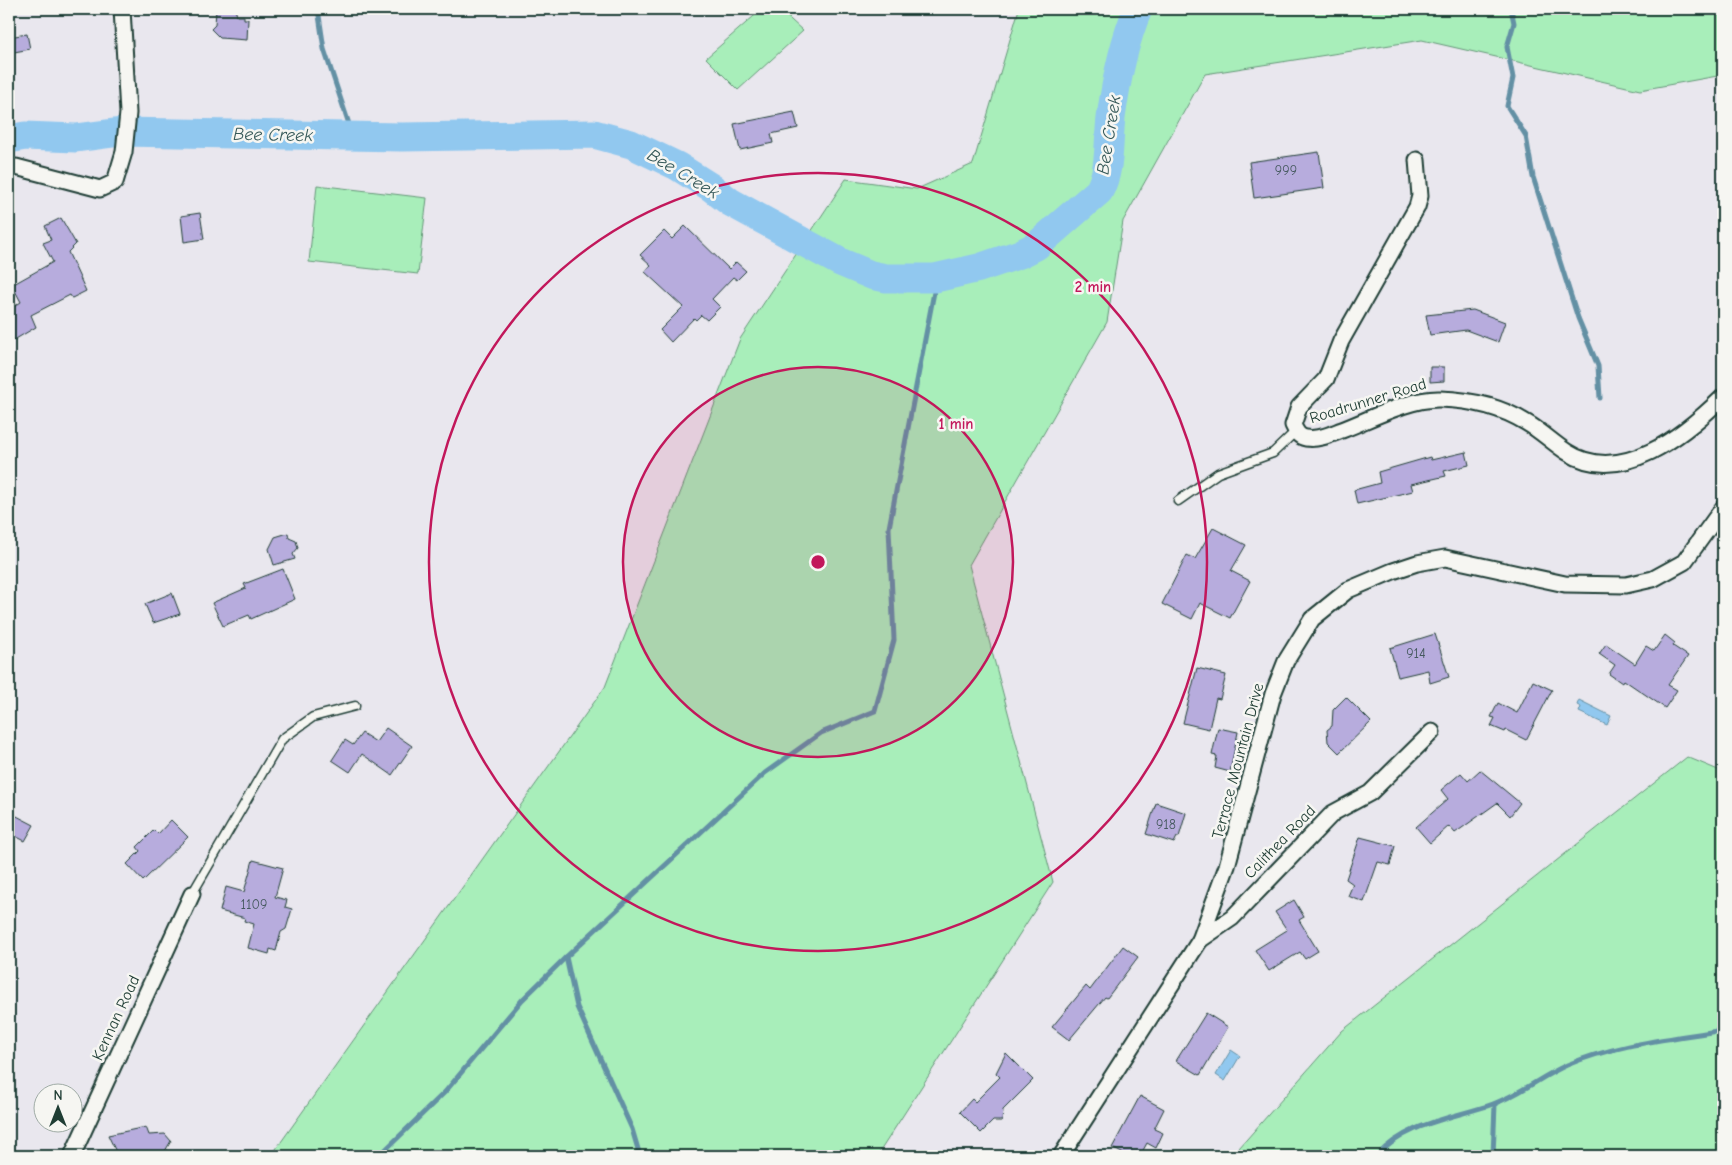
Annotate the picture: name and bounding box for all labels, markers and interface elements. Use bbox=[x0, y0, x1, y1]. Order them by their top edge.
water label: Bee Creek bbox=[1092, 94, 1126, 176]
water label: Bee Creek bbox=[233, 124, 313, 146]
water label: Bee Creek bbox=[643, 144, 723, 204]
house number: 999 bbox=[1275, 162, 1297, 179]
text: 2 min bbox=[1075, 278, 1111, 296]
street label: Roadrunner Road bbox=[1307, 375, 1429, 427]
text: 1 min bbox=[939, 415, 973, 433]
centre of rings bbox=[809, 553, 827, 571]
house number: 914 bbox=[1406, 645, 1426, 662]
street label: Terrace Mountain Drive bbox=[1209, 681, 1267, 841]
street label: Calithea Road bbox=[1241, 802, 1319, 882]
house number: 918 bbox=[1156, 816, 1176, 833]
house number: 1109 bbox=[240, 896, 268, 913]
street label: Kennan Road bbox=[88, 973, 144, 1063]
north arrow bbox=[32, 1082, 82, 1132]
text: N bbox=[53, 1087, 63, 1104]

